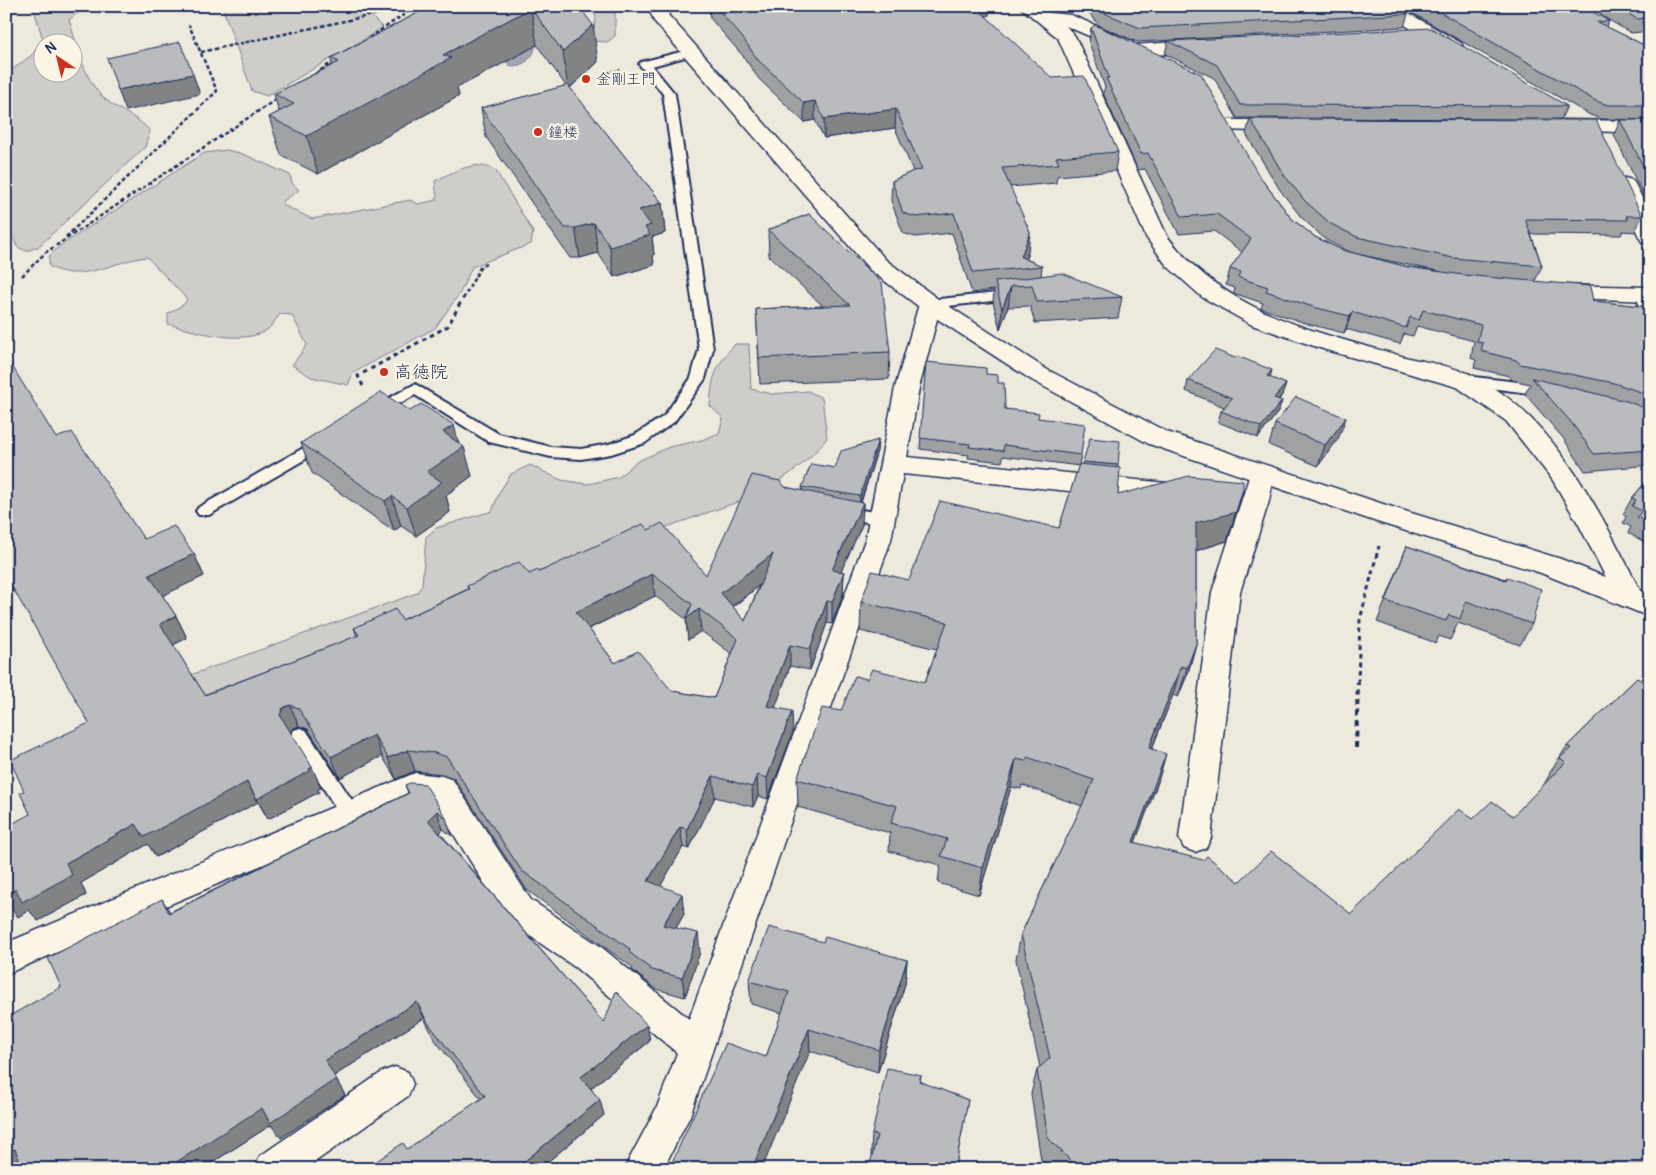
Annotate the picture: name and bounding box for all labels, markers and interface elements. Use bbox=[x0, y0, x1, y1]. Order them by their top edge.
north arrow bbox=[32, 32, 82, 82]
text: N bbox=[42, 38, 60, 57]
place label: 金剛王門 bbox=[596, 70, 656, 89]
marker: 金剛王門 bbox=[580, 73, 592, 85]
place label: 鐘楼 bbox=[548, 123, 578, 142]
marker: 鐘楼 bbox=[532, 126, 544, 138]
place label: 高徳院 bbox=[394, 361, 448, 384]
marker: 高徳院 bbox=[378, 366, 390, 378]

